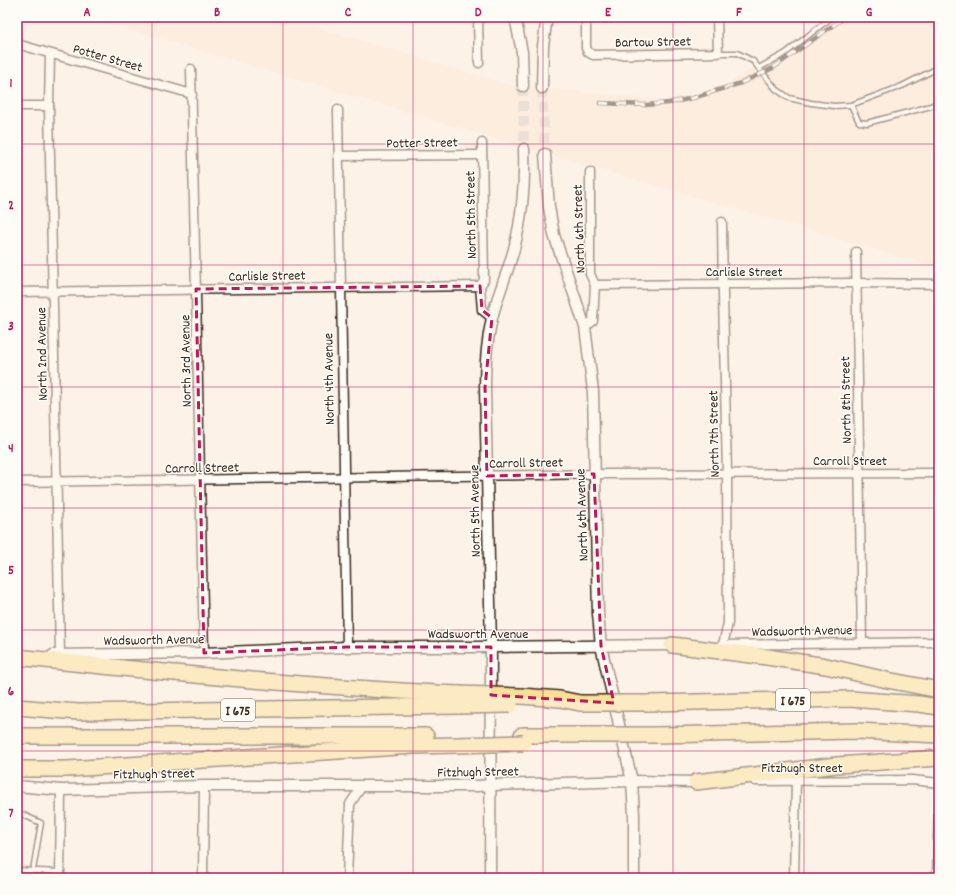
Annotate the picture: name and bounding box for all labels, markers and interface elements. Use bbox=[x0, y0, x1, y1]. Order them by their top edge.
text: A bbox=[83, 4, 91, 23]
text: B bbox=[214, 4, 220, 23]
text: C bbox=[345, 4, 352, 23]
text: D bbox=[475, 4, 482, 23]
text: E bbox=[605, 4, 612, 23]
text: F bbox=[736, 4, 742, 23]
text: G bbox=[866, 4, 873, 23]
street label: Bartow Street bbox=[615, 32, 691, 54]
street label: Potter Street bbox=[70, 39, 145, 78]
text: 1 bbox=[10, 75, 13, 94]
street label: Potter Street bbox=[386, 133, 458, 155]
street label: North 5th Street bbox=[461, 171, 483, 259]
street label: North 6th Street bbox=[568, 184, 592, 274]
text: 2 bbox=[8, 197, 14, 216]
street label: Carlisle Street bbox=[705, 263, 783, 283]
street label: Carlisle Street bbox=[228, 266, 306, 288]
street label: North 2nd Avenue bbox=[32, 307, 54, 401]
street label: North 3rd Avenue bbox=[176, 314, 198, 407]
text: 3 bbox=[8, 318, 14, 337]
street label: North 4th Avenue bbox=[319, 333, 341, 425]
street label: North 8th Street bbox=[836, 356, 858, 444]
street label: North 7th Street bbox=[704, 390, 726, 478]
text: 4 bbox=[8, 440, 14, 459]
street label: Carroll Street bbox=[813, 452, 887, 472]
street label: Carroll Street bbox=[489, 453, 563, 475]
street label: Carroll Street bbox=[165, 458, 239, 480]
street label: North 5th Avenue bbox=[465, 464, 487, 557]
street label: North 6th Avenue bbox=[571, 468, 595, 562]
text: 5 bbox=[8, 562, 14, 581]
street label: Wadsworth Avenue bbox=[752, 621, 852, 643]
street label: Wadsworth Avenue bbox=[428, 625, 528, 645]
street label: Wadsworth Avenue bbox=[104, 630, 204, 652]
text: 6 bbox=[8, 683, 15, 702]
road number: I 675 bbox=[776, 689, 810, 711]
road number: I 675 bbox=[221, 699, 255, 721]
street label: Fitzhugh Street bbox=[761, 759, 843, 779]
street label: Fitzhugh Street bbox=[437, 762, 519, 784]
street label: Fitzhugh Street bbox=[113, 764, 195, 786]
text: 7 bbox=[9, 805, 14, 824]

